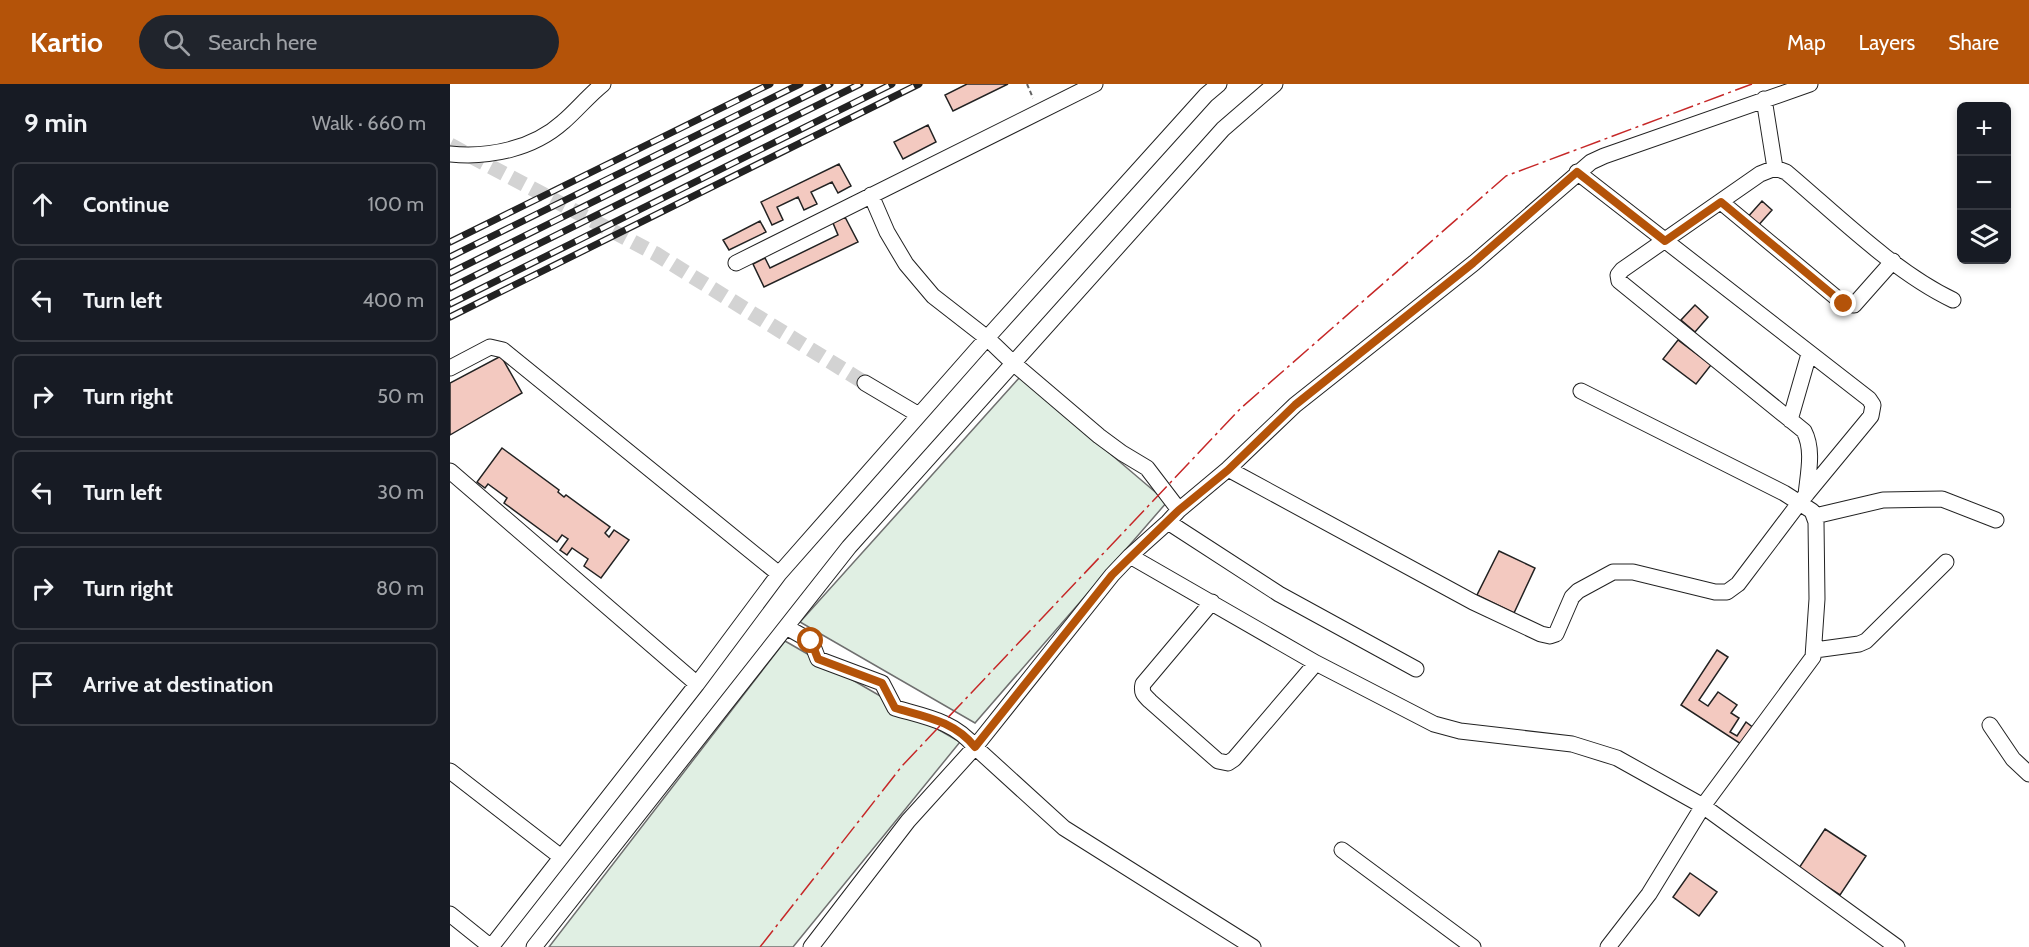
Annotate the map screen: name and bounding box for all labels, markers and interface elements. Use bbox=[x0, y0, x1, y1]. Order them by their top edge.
search box bbox=[139, 15, 559, 69]
text: Kartio bbox=[30, 25, 103, 59]
icon: search bbox=[160, 26, 193, 59]
text: Search here bbox=[208, 29, 317, 56]
text: Map bbox=[1787, 30, 1826, 55]
text: Layers bbox=[1859, 30, 1915, 55]
text: Share bbox=[1948, 30, 1999, 55]
map controls bbox=[1957, 102, 2011, 264]
button: + bbox=[1957, 102, 2011, 156]
text: 9 min bbox=[24, 107, 88, 139]
text: Walk · 660 m bbox=[312, 111, 426, 135]
button: − bbox=[1957, 156, 2011, 210]
icon: ahead bbox=[26, 188, 59, 221]
text: Continue bbox=[83, 191, 169, 218]
text: 100 m bbox=[368, 192, 424, 216]
button: layers bbox=[1957, 210, 2011, 264]
icon: left bbox=[26, 284, 59, 317]
text: Turn left bbox=[83, 287, 162, 314]
text: 400 m bbox=[362, 288, 424, 312]
route end bbox=[1830, 290, 1856, 316]
icon: right bbox=[26, 380, 59, 413]
text: Turn right bbox=[83, 383, 173, 410]
text: 50 m bbox=[377, 384, 424, 408]
icon: left bbox=[26, 476, 59, 509]
text: Turn left bbox=[83, 479, 162, 506]
text: 30 m bbox=[377, 480, 424, 504]
icon: right bbox=[26, 572, 59, 605]
text: Turn right bbox=[83, 575, 173, 602]
text: 80 m bbox=[376, 576, 424, 600]
route start bbox=[797, 627, 823, 653]
icon: arrive bbox=[26, 668, 59, 701]
text: Arrive at destination bbox=[83, 671, 273, 698]

